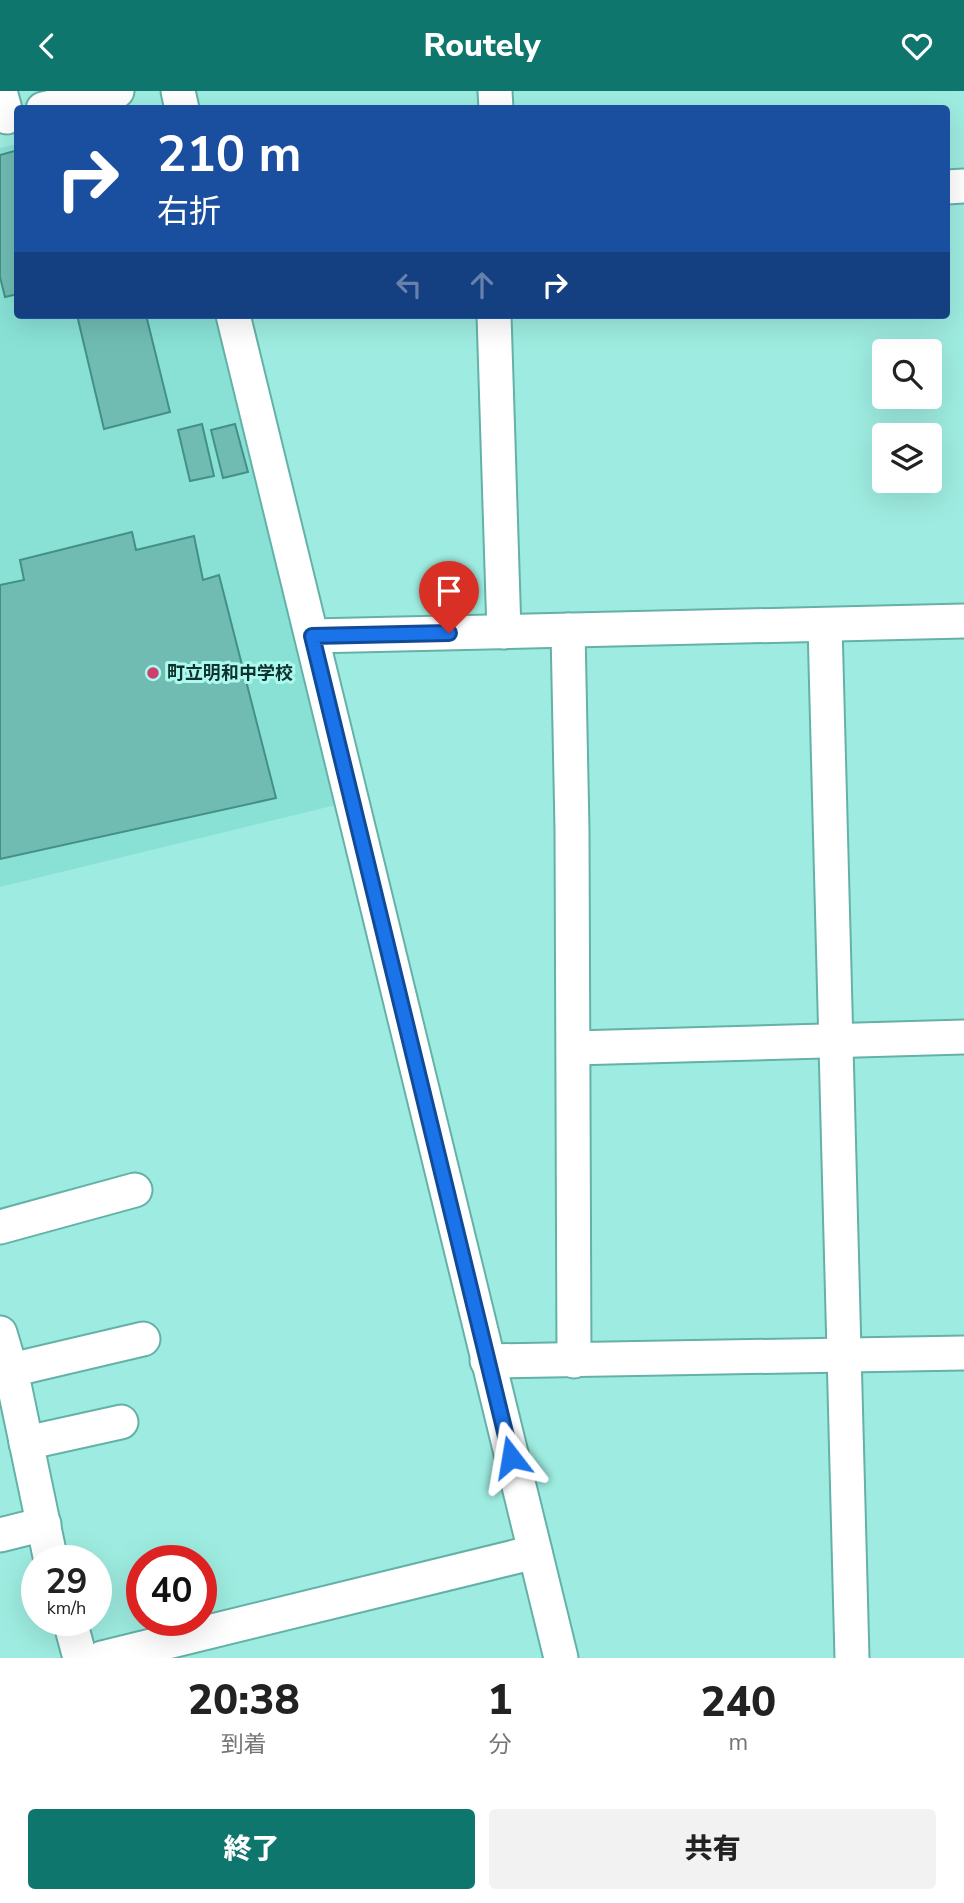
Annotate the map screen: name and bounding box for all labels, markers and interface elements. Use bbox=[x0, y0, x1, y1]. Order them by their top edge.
text: Routely bbox=[423, 24, 541, 67]
icon: back bbox=[28, 27, 66, 65]
icon: heart bbox=[898, 27, 936, 65]
text: 210 m bbox=[157, 121, 301, 188]
icon: right bbox=[42, 133, 133, 224]
text: 右折 bbox=[157, 190, 221, 233]
icon: left bbox=[390, 266, 428, 304]
icon: ahead bbox=[463, 266, 501, 304]
icon: right bbox=[536, 266, 574, 304]
map controls bbox=[872, 339, 942, 493]
button: search bbox=[872, 339, 942, 409]
button: layers bbox=[872, 423, 942, 493]
pin bbox=[419, 561, 479, 633]
icon: arrive bbox=[430, 572, 468, 610]
place label: 町立明和中学校 bbox=[167, 661, 293, 685]
marker: 町立明和中学校 bbox=[145, 665, 161, 681]
position arrow bbox=[474, 1420, 548, 1494]
speed limit sign: 40 bbox=[126, 1545, 217, 1636]
text: 29 bbox=[45, 1558, 88, 1605]
text: km/h bbox=[47, 1596, 86, 1620]
text: 20:38 bbox=[188, 1672, 300, 1729]
text: 1 bbox=[487, 1672, 513, 1729]
text: 240 bbox=[701, 1674, 776, 1731]
text: m bbox=[728, 1727, 748, 1758]
text: 到着 bbox=[221, 1729, 267, 1760]
text: 分 bbox=[489, 1729, 512, 1760]
button: 終了 bbox=[28, 1809, 475, 1889]
button: 共有 bbox=[489, 1809, 936, 1889]

